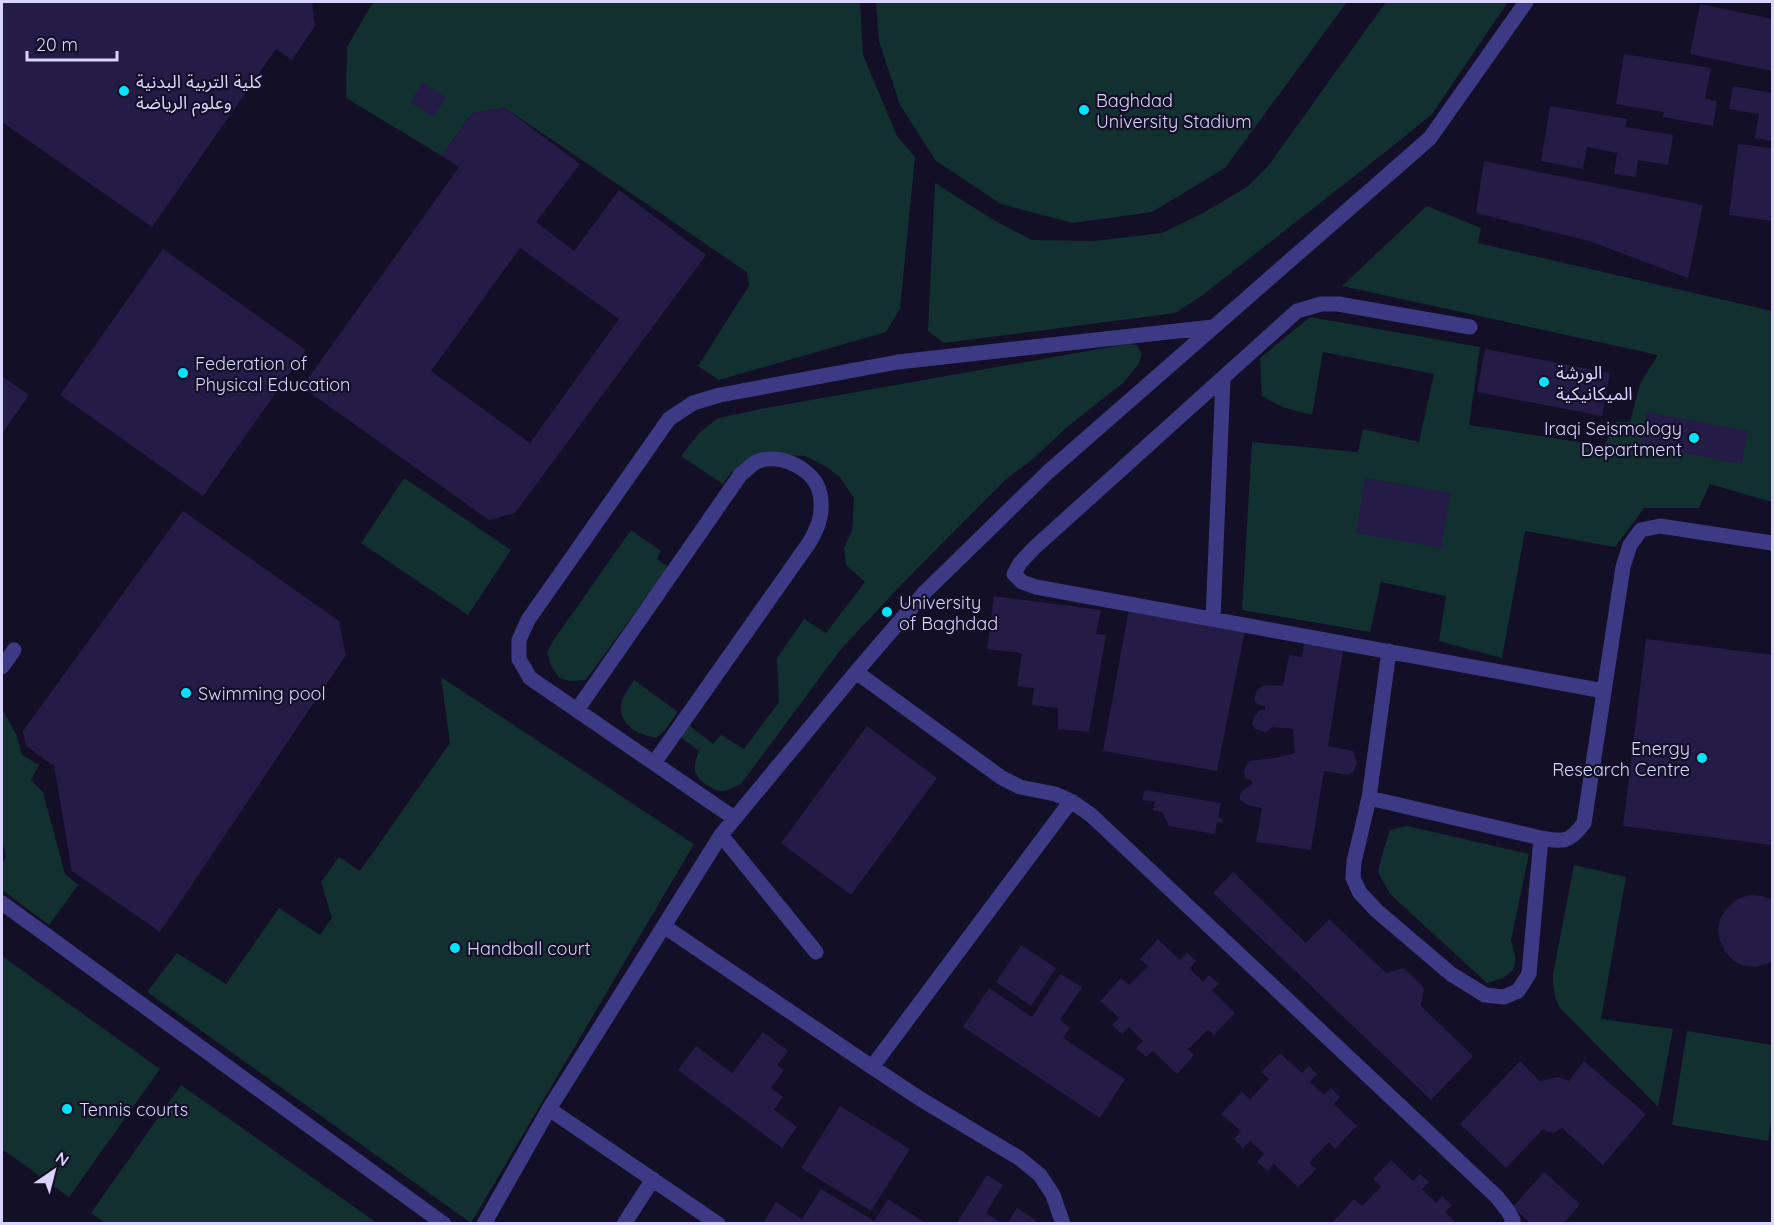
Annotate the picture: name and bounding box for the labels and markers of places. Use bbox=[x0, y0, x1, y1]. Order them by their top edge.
place label: كلية التربية البدنية وعلوم الرياضة bbox=[136, 70, 262, 117]
marker: كلية التربية البدنية وعلوم الرياضة bbox=[117, 84, 131, 98]
place label: Baghdad University Stadium bbox=[1096, 89, 1252, 133]
marker: Baghdad University Stadium bbox=[1077, 103, 1091, 117]
place label: Federation of Physical Education bbox=[195, 352, 351, 396]
place label: الورشة الميكانيكية bbox=[1556, 361, 1633, 405]
marker: Federation of Physical Education bbox=[176, 366, 190, 380]
marker: الورشة الميكانيكية bbox=[1537, 375, 1551, 389]
place label: Iraqi Seismology Department bbox=[1544, 417, 1682, 461]
marker: Iraqi Seismology Department bbox=[1687, 431, 1701, 445]
place label: University of Baghdad bbox=[899, 591, 998, 635]
marker: University of Baghdad bbox=[880, 605, 894, 619]
place label: Swimming pool bbox=[198, 682, 326, 705]
marker: Swimming pool bbox=[179, 686, 193, 700]
place label: Energy Research Centre bbox=[1552, 737, 1690, 781]
marker: Energy Research Centre bbox=[1695, 751, 1709, 765]
place label: Handball court bbox=[467, 937, 591, 960]
marker: Handball court bbox=[448, 941, 462, 955]
place label: Tennis courts bbox=[79, 1098, 188, 1121]
marker: Tennis courts bbox=[60, 1102, 74, 1116]

